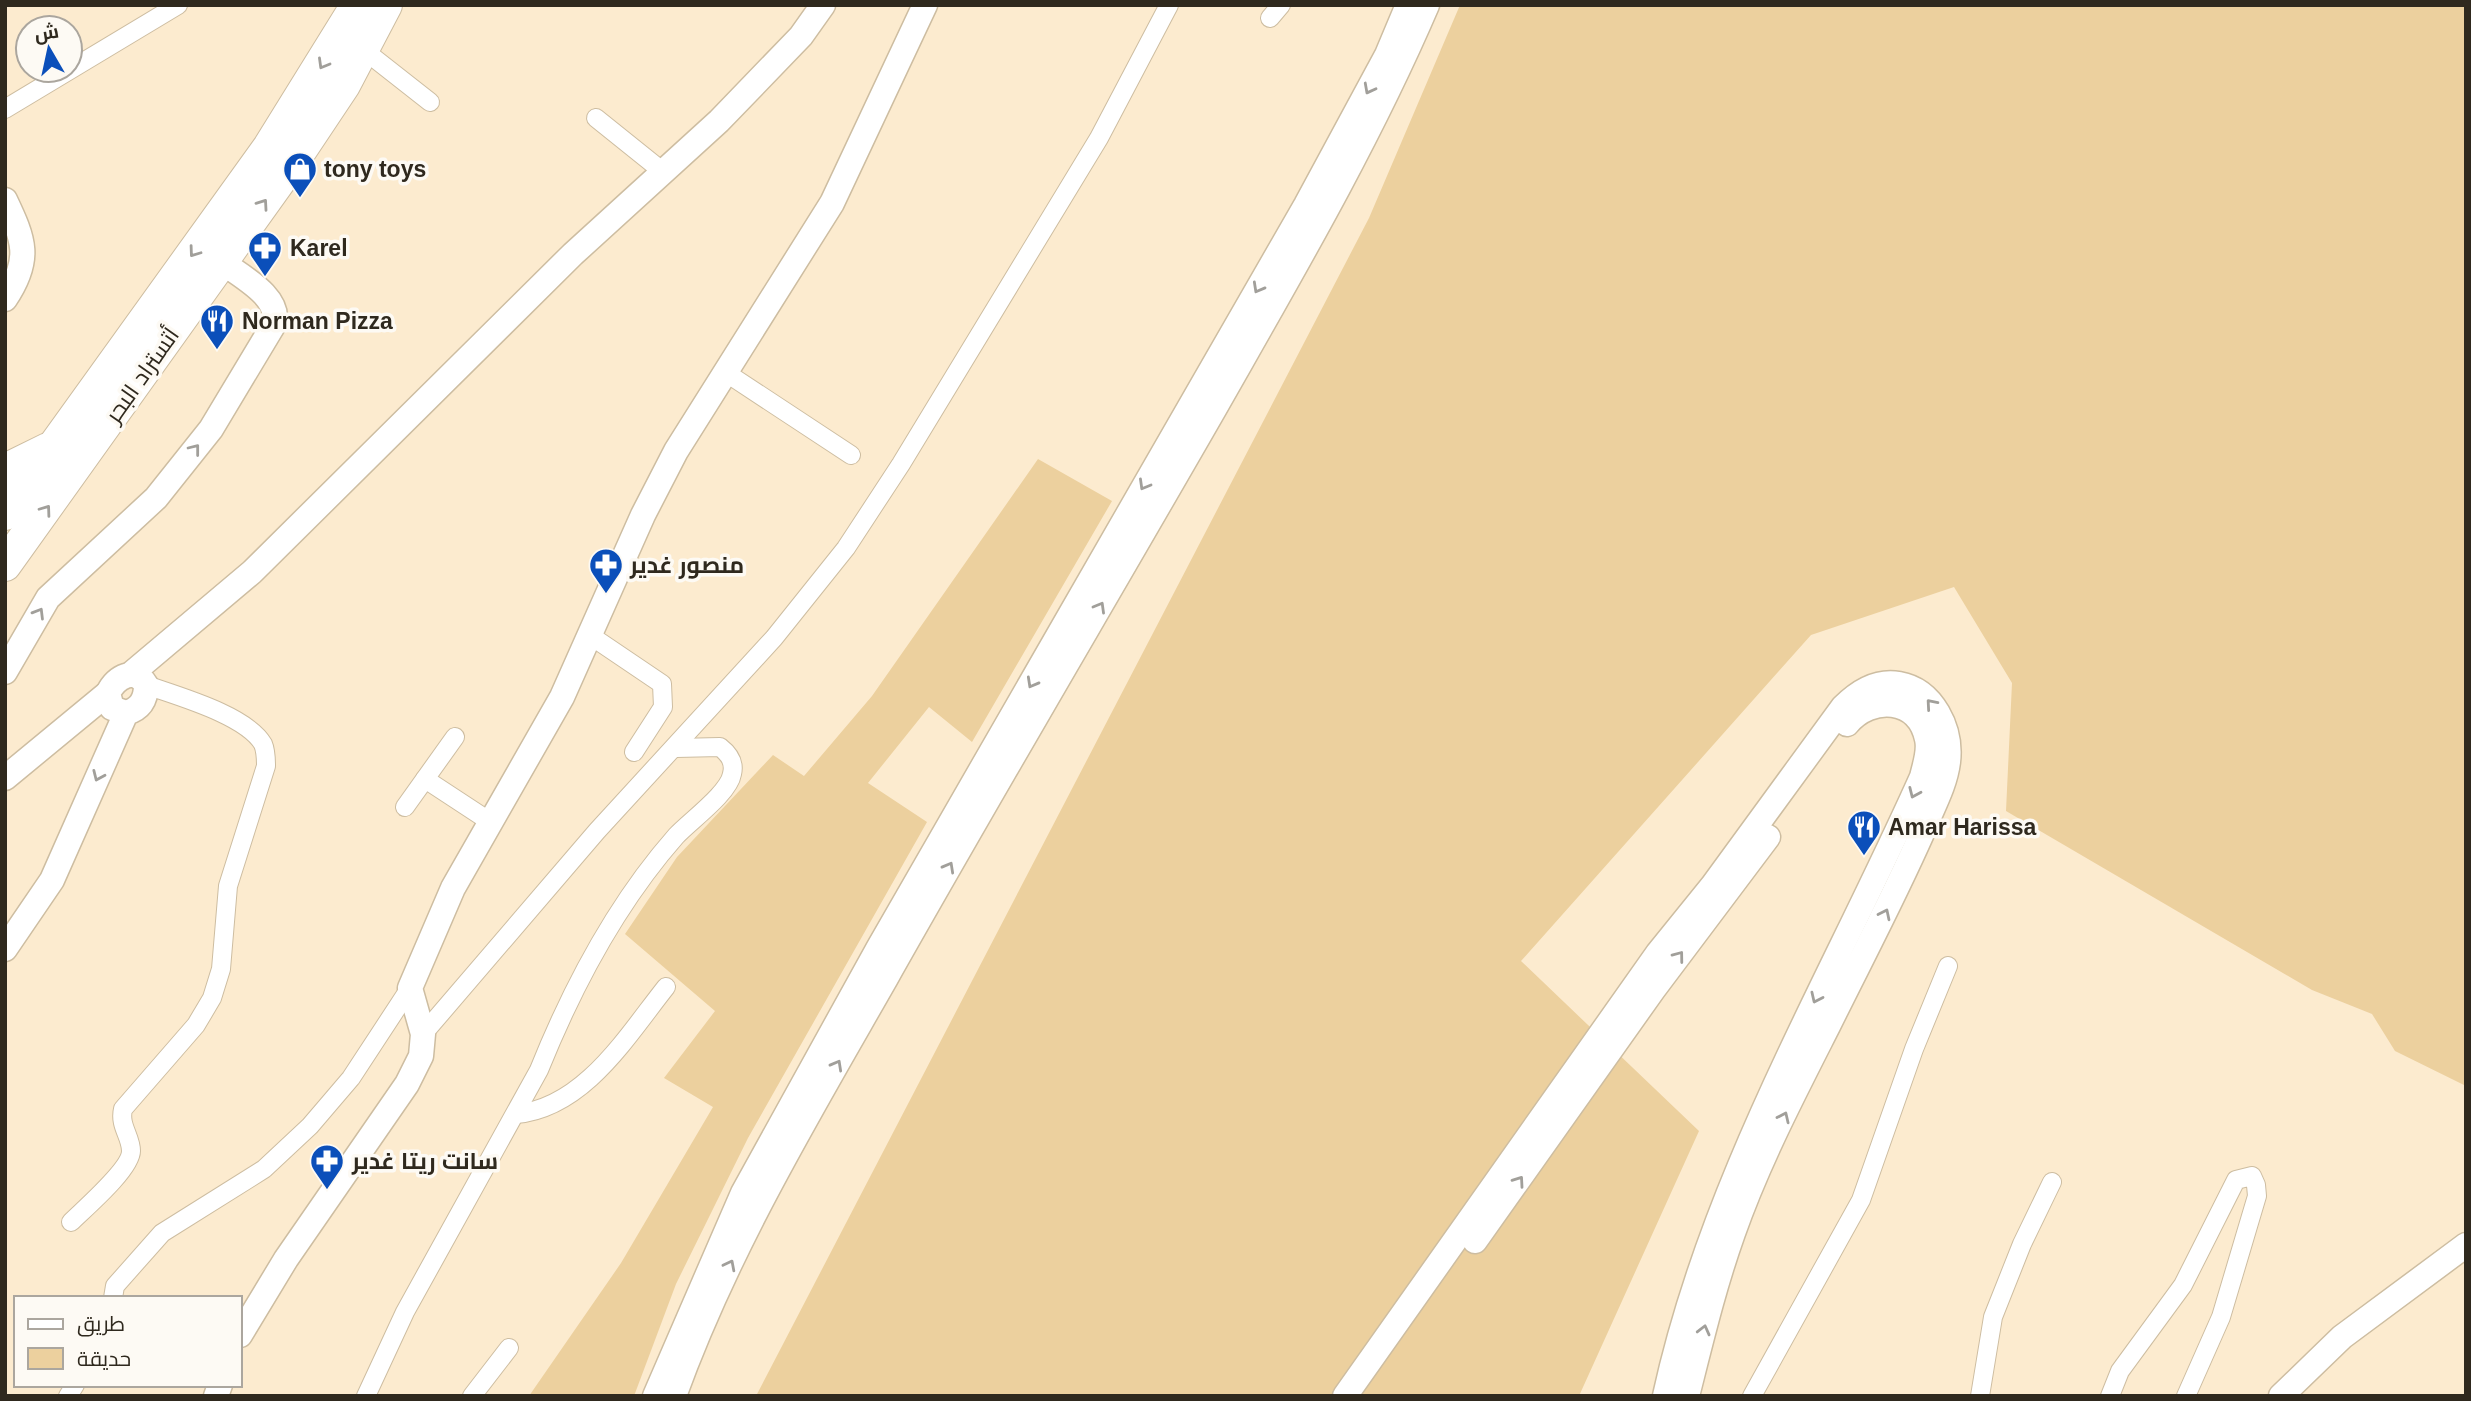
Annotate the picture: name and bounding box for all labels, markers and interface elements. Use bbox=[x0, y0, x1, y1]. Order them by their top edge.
north arrow bbox=[14, 14, 84, 84]
text: ش bbox=[33, 20, 60, 46]
one-way arrow bbox=[318, 57, 331, 70]
one-way arrow bbox=[1364, 82, 1377, 95]
shop icon: tony toys bbox=[281, 150, 319, 199]
place label: tony toys bbox=[324, 156, 426, 182]
one-way arrow bbox=[255, 199, 267, 212]
pharmacy icon: Karel bbox=[246, 229, 284, 278]
place label: Karel bbox=[290, 235, 348, 261]
one-way arrow bbox=[190, 244, 202, 256]
one-way arrow bbox=[1253, 281, 1266, 293]
restaurant icon: Norman Pizza bbox=[198, 302, 236, 351]
place label: Norman Pizza bbox=[242, 308, 393, 334]
street label: أتستراد البحر bbox=[97, 322, 184, 429]
one-way arrow bbox=[187, 444, 200, 456]
one-way arrow bbox=[1139, 478, 1152, 490]
one-way arrow bbox=[37, 505, 50, 518]
pharmacy icon: منصور غدير bbox=[587, 546, 625, 595]
place label: منصور غدير bbox=[629, 552, 744, 579]
one-way arrow bbox=[1092, 601, 1105, 614]
one-way arrow bbox=[31, 607, 44, 620]
one-way arrow bbox=[1027, 675, 1040, 688]
one-way arrow bbox=[1926, 699, 1939, 712]
one-way arrow bbox=[92, 768, 106, 781]
one-way arrow bbox=[1908, 786, 1922, 798]
restaurant icon: Amar Harissa bbox=[1845, 808, 1883, 857]
place label: Amar Harissa bbox=[1888, 814, 2037, 840]
one-way arrow bbox=[940, 861, 953, 874]
one-way arrow bbox=[1877, 908, 1890, 921]
one-way arrow bbox=[1671, 951, 1684, 964]
one-way arrow bbox=[1810, 991, 1824, 1003]
one-way arrow bbox=[829, 1059, 842, 1072]
one-way arrow bbox=[1776, 1112, 1790, 1125]
pharmacy icon: سانت ريتا غدير bbox=[308, 1142, 346, 1191]
place label: سانت ريتا غدير bbox=[351, 1148, 498, 1175]
one-way arrow bbox=[1511, 1176, 1523, 1189]
one-way arrow bbox=[721, 1260, 735, 1273]
legend bbox=[14, 1296, 242, 1387]
text: طريق bbox=[77, 1312, 125, 1337]
one-way arrow bbox=[1696, 1324, 1710, 1336]
text: حديقة bbox=[77, 1347, 131, 1370]

